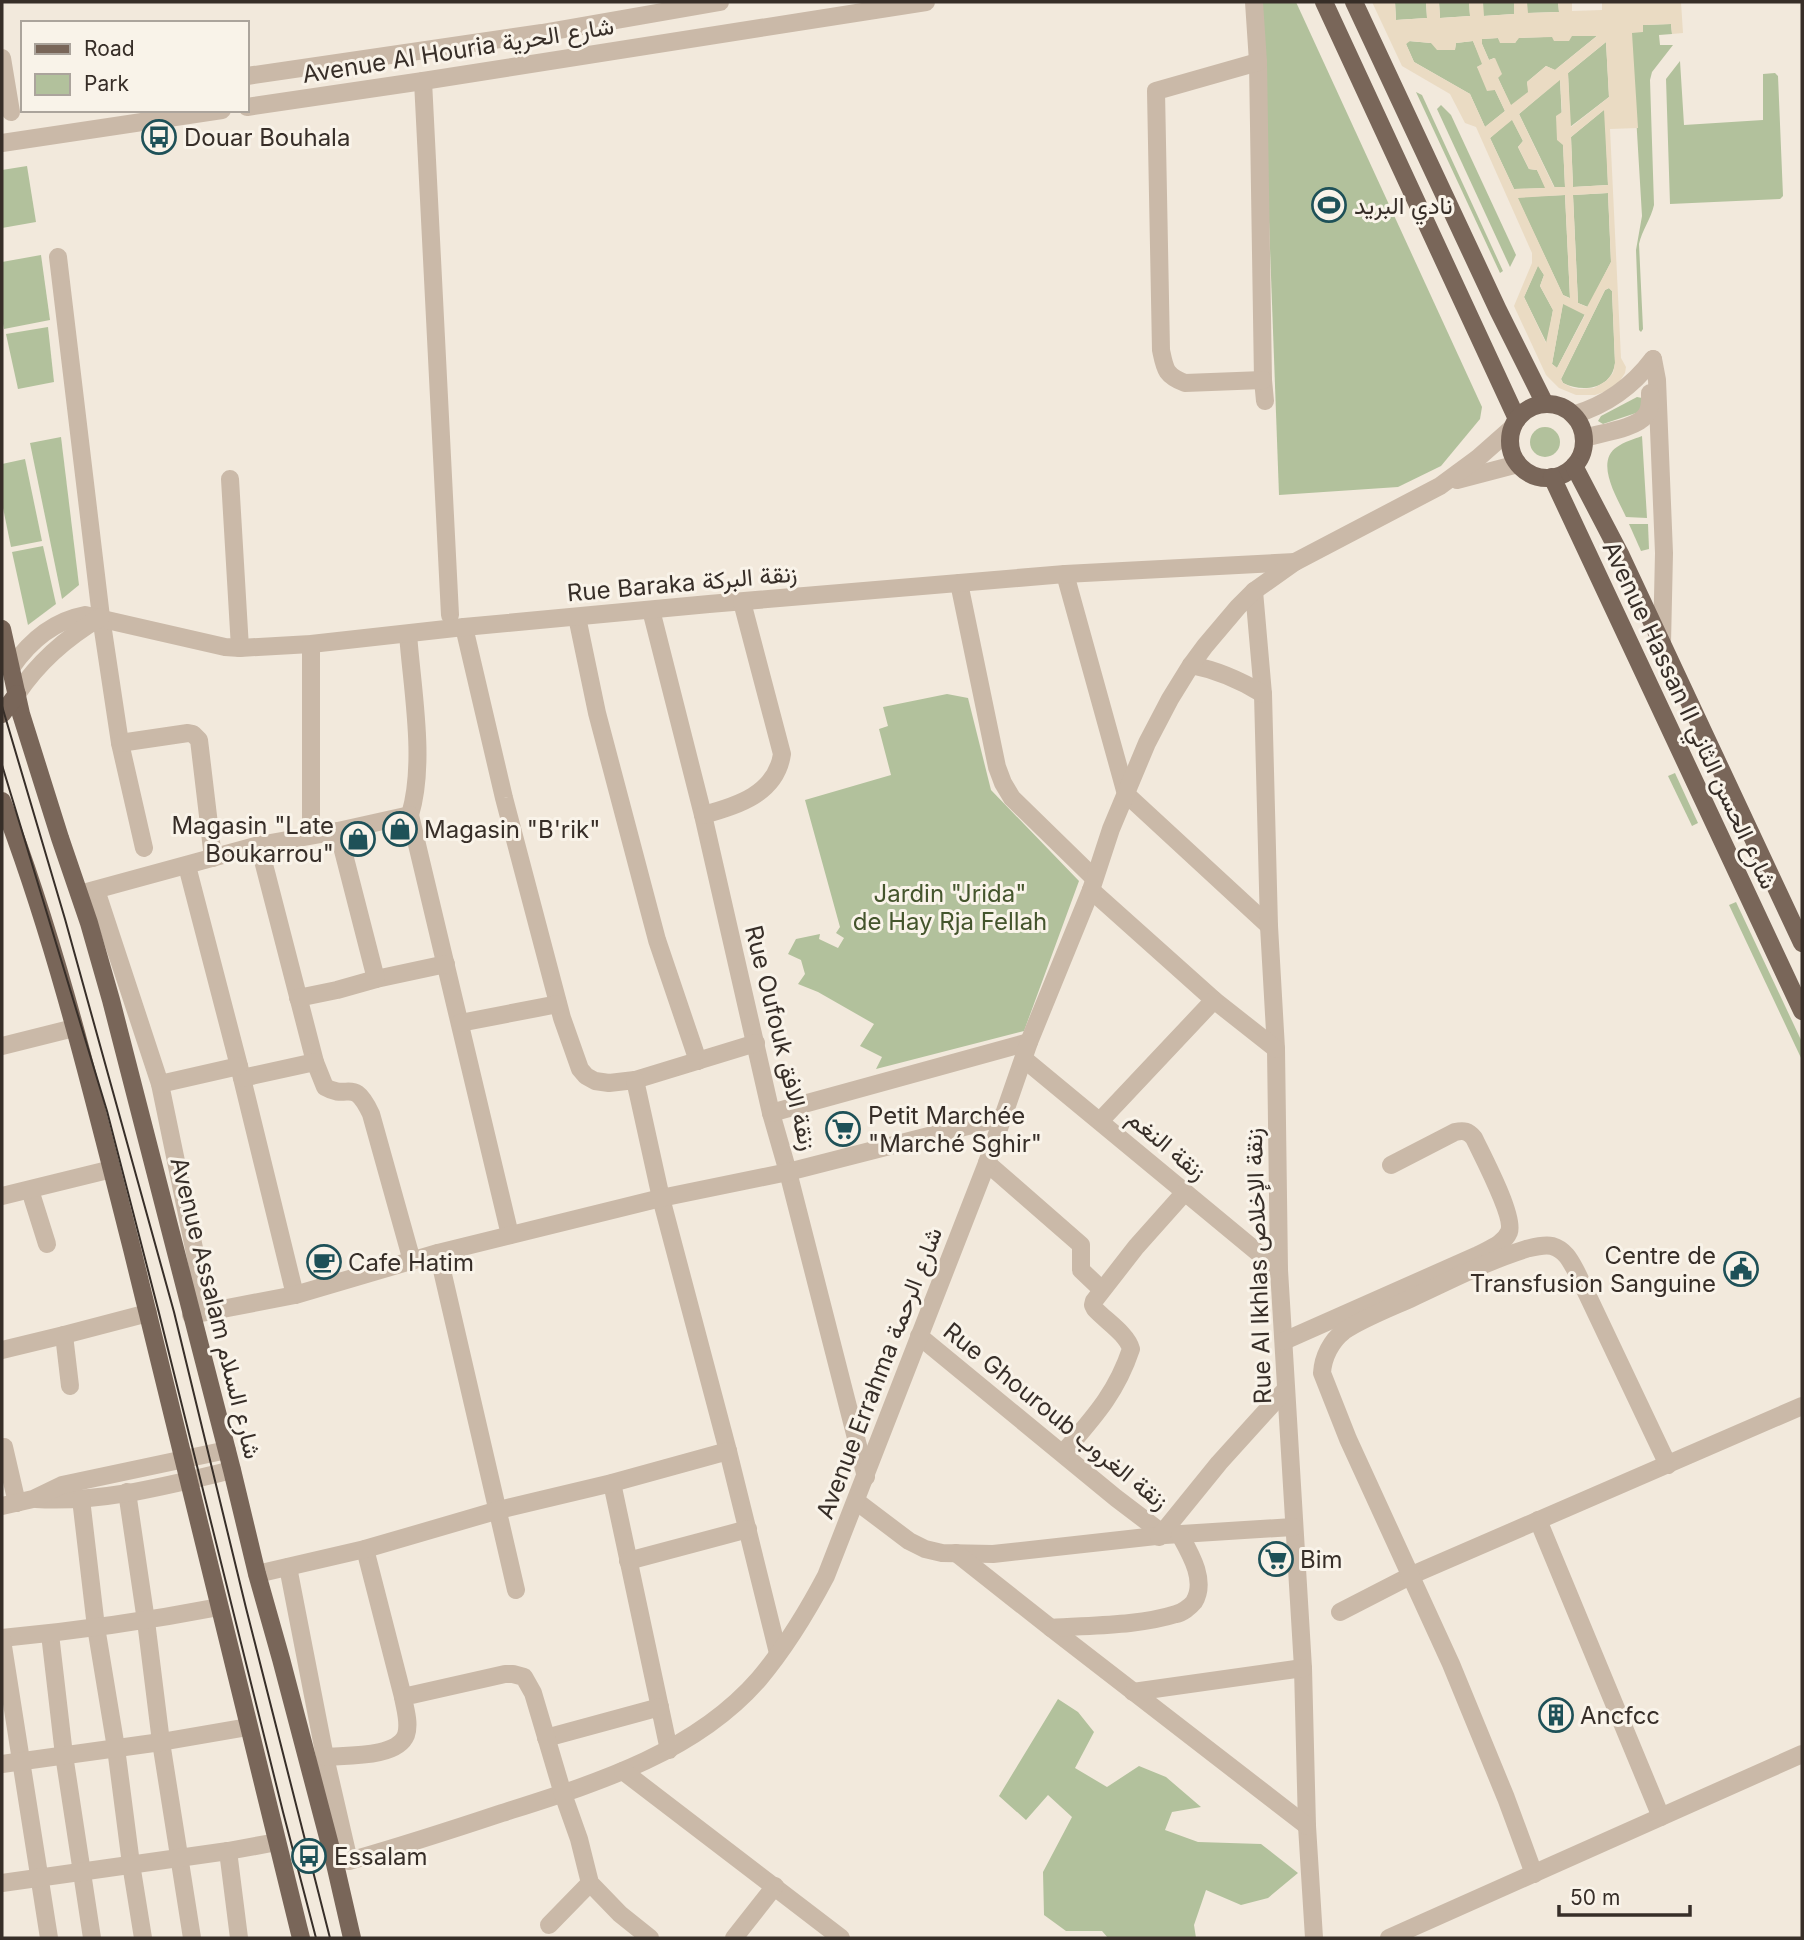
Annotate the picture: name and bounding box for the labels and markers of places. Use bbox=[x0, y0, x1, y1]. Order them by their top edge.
bus stop icon: Douar Bouhala bbox=[140, 118, 178, 156]
place label: Douar Bouhala bbox=[184, 123, 350, 152]
sports icon: نادي البريد bbox=[1310, 186, 1348, 224]
place label: نادي البريد bbox=[1354, 191, 1453, 225]
shop icon: Magasin "B'rik" bbox=[381, 810, 419, 848]
place label: Magasin "Late Boukarrou" bbox=[171, 811, 334, 868]
place label: Magasin "B'rik" bbox=[424, 815, 600, 844]
shop icon: Magasin "Late Boukarrou" bbox=[339, 820, 377, 858]
place label: Petit Marchée "Marché Sghir" bbox=[868, 1101, 1042, 1158]
supermarket icon: Petit Marchée "Marché Sghir" bbox=[824, 1110, 862, 1148]
place label: Centre de Transfusion Sanguine bbox=[1470, 1241, 1716, 1298]
cafe icon: Cafe Hatim bbox=[305, 1243, 343, 1281]
place label: Cafe Hatim bbox=[348, 1248, 474, 1277]
public building icon: Centre de Transfusion Sanguine bbox=[1722, 1250, 1760, 1288]
supermarket icon: Bim bbox=[1257, 1540, 1295, 1578]
place label: Bim bbox=[1300, 1545, 1343, 1574]
building icon: Ancfcc bbox=[1537, 1696, 1575, 1734]
place label: Ancfcc bbox=[1580, 1701, 1660, 1730]
bus stop icon: Essalam bbox=[290, 1837, 328, 1875]
place label: Essalam bbox=[334, 1842, 428, 1871]

